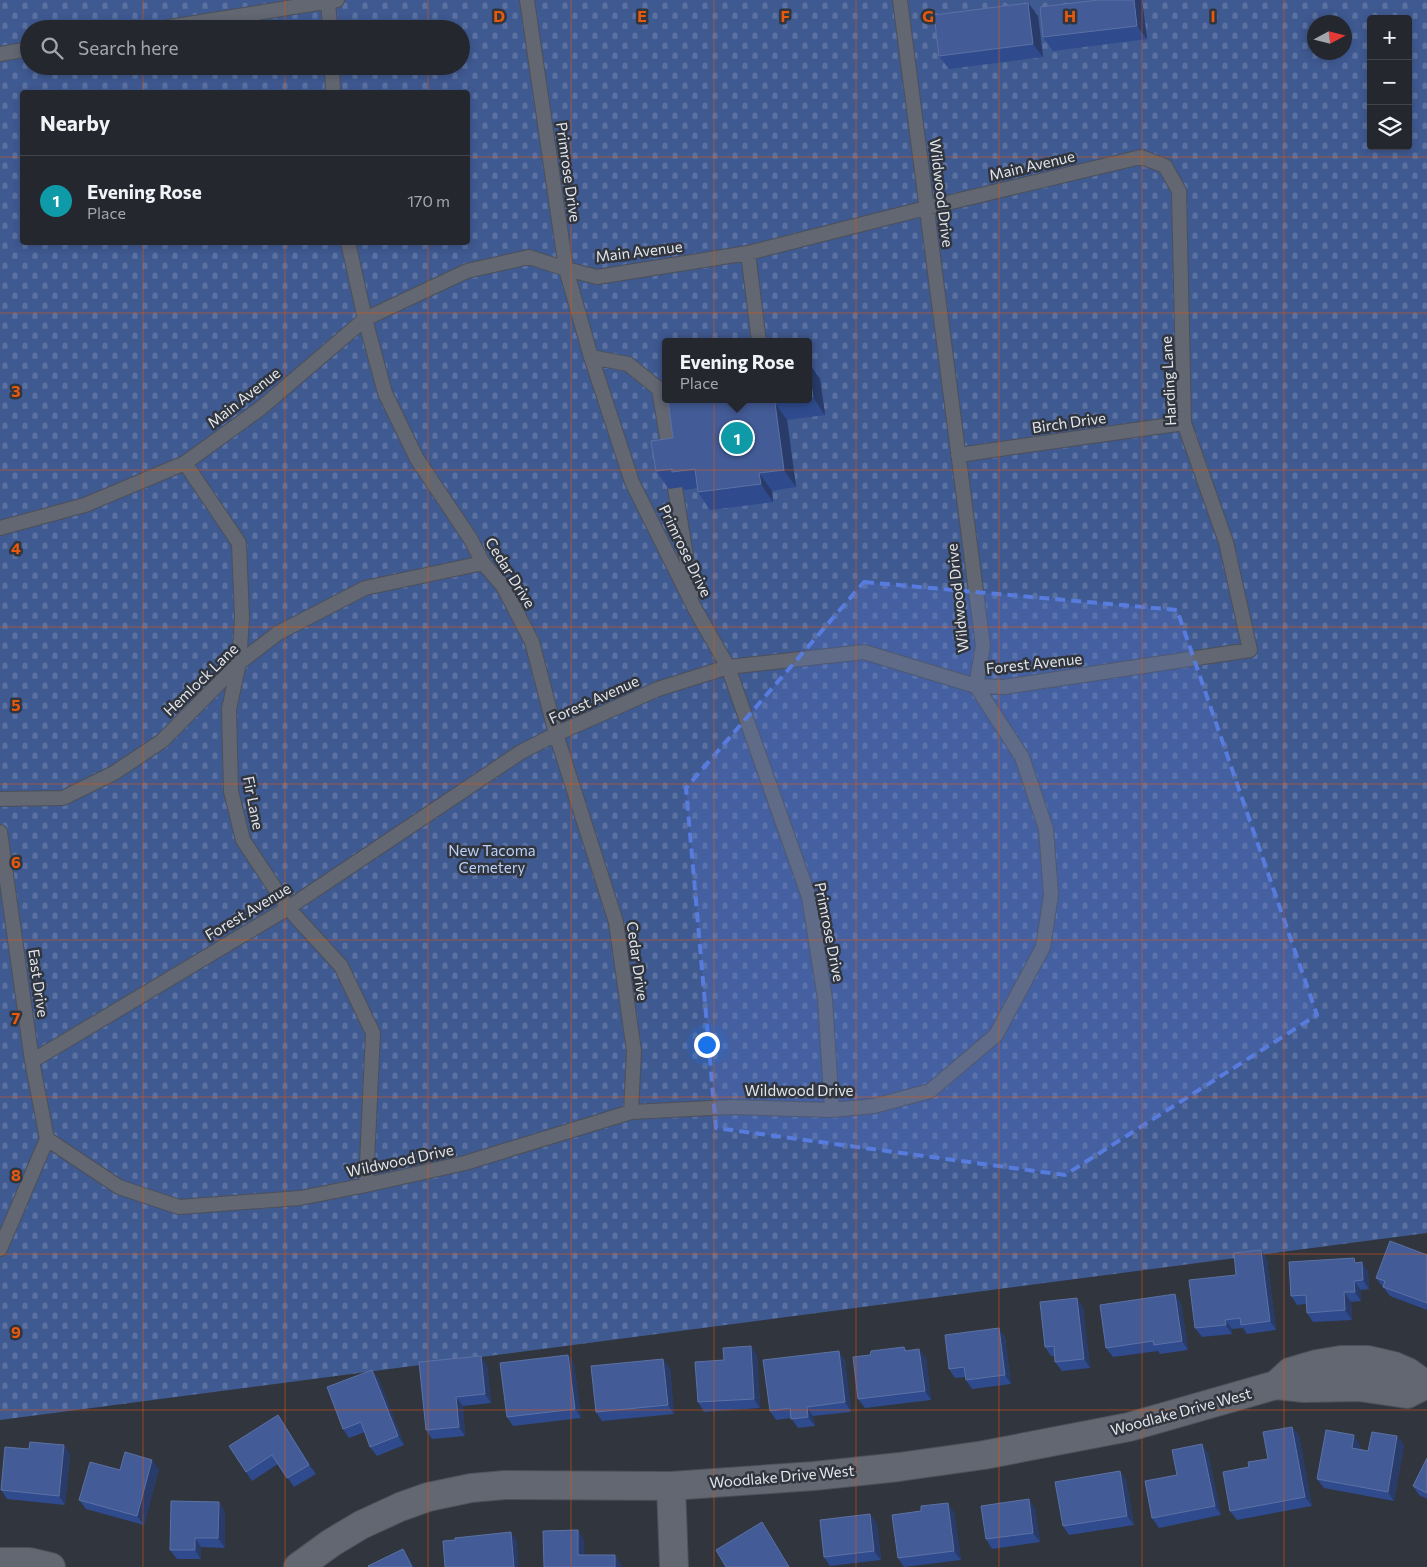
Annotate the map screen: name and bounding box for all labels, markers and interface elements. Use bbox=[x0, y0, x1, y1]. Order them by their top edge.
text: D bbox=[493, 6, 505, 25]
text: E bbox=[637, 6, 647, 25]
text: F bbox=[780, 6, 790, 25]
text: G bbox=[922, 6, 934, 25]
text: H bbox=[1064, 6, 1076, 25]
text: I bbox=[1210, 6, 1216, 25]
north arrow bbox=[1307, 15, 1352, 60]
map controls bbox=[1367, 15, 1412, 150]
button: + bbox=[1367, 15, 1412, 60]
search box bbox=[20, 20, 470, 75]
icon: search bbox=[38, 34, 66, 62]
text: Search here bbox=[78, 36, 178, 59]
button: − bbox=[1367, 60, 1412, 105]
button: layers bbox=[1367, 105, 1412, 150]
text: Nearby bbox=[40, 110, 110, 135]
street label: Primrose Drive bbox=[553, 121, 585, 223]
street label: Wildwood Drive bbox=[926, 138, 958, 248]
street label: Main Avenue bbox=[987, 146, 1076, 184]
text: Evening Rose bbox=[87, 180, 202, 203]
text: 1 bbox=[52, 191, 60, 210]
text: 170 m bbox=[407, 191, 450, 210]
text: Place bbox=[87, 203, 126, 222]
street label: Main Avenue bbox=[594, 237, 683, 265]
street label: Harding Lane bbox=[1157, 336, 1179, 426]
popup bbox=[662, 338, 812, 403]
text: Evening Rose bbox=[680, 350, 794, 373]
street label: Main Avenue bbox=[203, 363, 283, 431]
text: Place bbox=[680, 373, 719, 392]
text: 3 bbox=[11, 381, 21, 400]
street label: Birch Drive bbox=[1031, 408, 1107, 436]
pin: 1 bbox=[721, 419, 753, 457]
street label: Primrose Drive bbox=[656, 501, 716, 600]
street label: Cedar Drive bbox=[482, 534, 540, 611]
text: 4 bbox=[11, 538, 21, 557]
street label: Wildwood Drive bbox=[942, 543, 972, 653]
street label: Hemlock Lane bbox=[159, 639, 241, 719]
street label: Forest Avenue bbox=[985, 649, 1083, 677]
street label: Forest Avenue bbox=[546, 671, 641, 727]
text: 5 bbox=[11, 695, 21, 714]
street label: Fir Lane bbox=[240, 774, 268, 831]
park label: New Tacoma Cemetery bbox=[448, 841, 536, 876]
text: 6 bbox=[11, 852, 21, 871]
street label: Forest Avenue bbox=[201, 878, 294, 944]
street label: Primrose Drive bbox=[812, 881, 848, 983]
street label: Cedar Drive bbox=[624, 920, 652, 1002]
street label: East Drive bbox=[25, 948, 53, 1018]
text: 7 bbox=[12, 1008, 21, 1027]
your location bbox=[694, 1032, 720, 1058]
street label: Wildwood Drive bbox=[744, 1081, 854, 1099]
street label: Wildwood Drive bbox=[345, 1140, 455, 1180]
text: 8 bbox=[11, 1165, 21, 1184]
text: 9 bbox=[11, 1322, 21, 1341]
street label: Woodlake Drive West bbox=[1108, 1384, 1253, 1439]
street label: Woodlake Drive West bbox=[709, 1461, 855, 1491]

